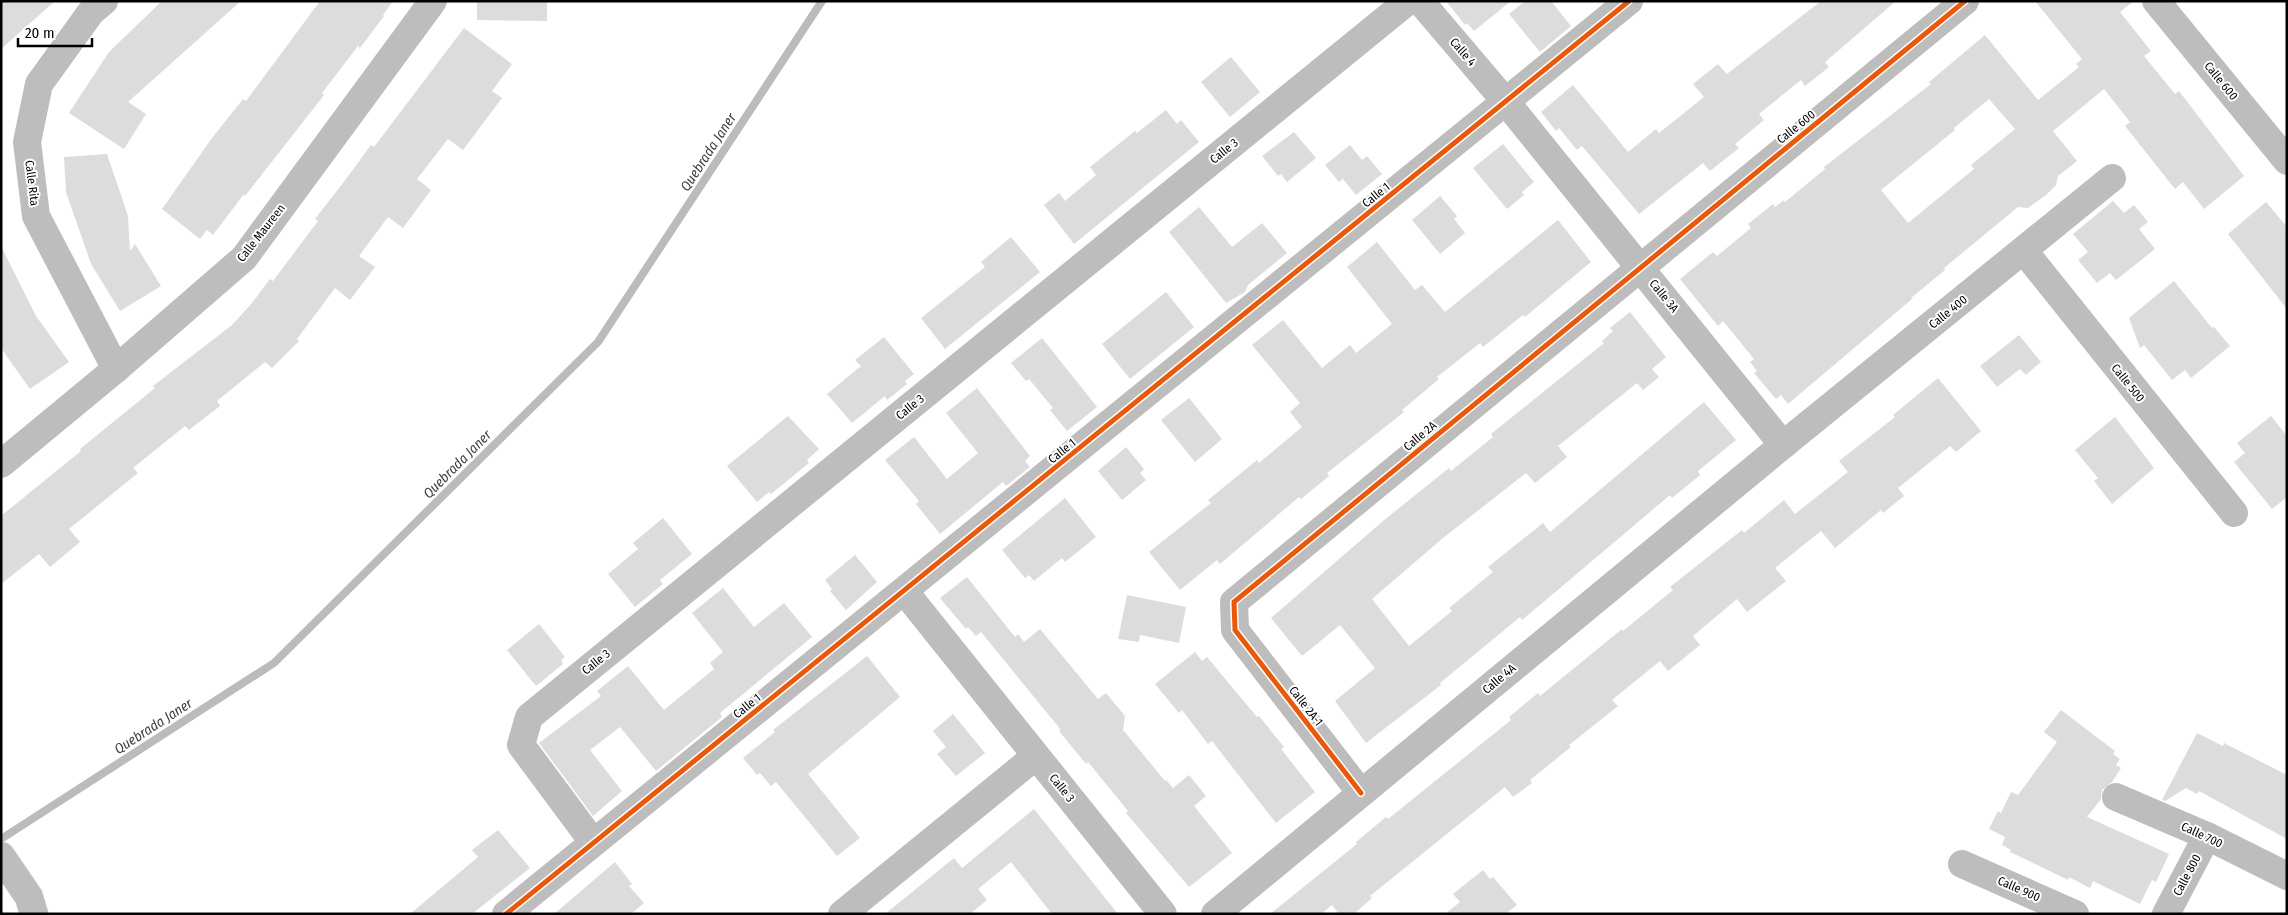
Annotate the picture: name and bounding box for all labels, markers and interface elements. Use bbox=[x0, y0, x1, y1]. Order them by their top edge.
scale bar bbox=[18, 15, 91, 47]
text: 20 m bbox=[25, 24, 55, 42]
street label: Calle 4 bbox=[1447, 35, 1479, 69]
street label: Calle 600 bbox=[2201, 59, 2241, 103]
street label: Calle 600 bbox=[1774, 107, 1818, 147]
water label: Quebrada Janer bbox=[677, 109, 741, 194]
street label: Calle 3 bbox=[1207, 135, 1241, 167]
street label: Calle Rita bbox=[22, 159, 42, 207]
street label: Calle 1 bbox=[1359, 180, 1393, 210]
street label: Calle Maureen bbox=[234, 201, 288, 265]
street label: Calle 3A bbox=[1646, 277, 1682, 316]
street label: Calle 400 bbox=[1926, 292, 1970, 332]
street label: Calle 500 bbox=[2108, 361, 2148, 405]
street label: Calle 3 bbox=[893, 391, 927, 423]
street label: Calle 2A bbox=[1401, 418, 1440, 454]
water label: Quebrada Janer bbox=[420, 426, 496, 502]
street label: Calle 1 bbox=[1045, 436, 1079, 466]
street label: Calle 3 bbox=[579, 646, 613, 678]
street label: Calle 4A bbox=[1480, 661, 1519, 697]
street label: Calle 2A-1 bbox=[1286, 683, 1326, 729]
street label: Calle 1 bbox=[730, 691, 764, 721]
water label: Quebrada Janer bbox=[111, 694, 196, 758]
street label: Calle 3 bbox=[1046, 771, 1078, 805]
street label: Calle 700 bbox=[2179, 819, 2225, 851]
street label: Calle 800 bbox=[2170, 852, 2204, 898]
street label: Calle 900 bbox=[1996, 873, 2042, 905]

